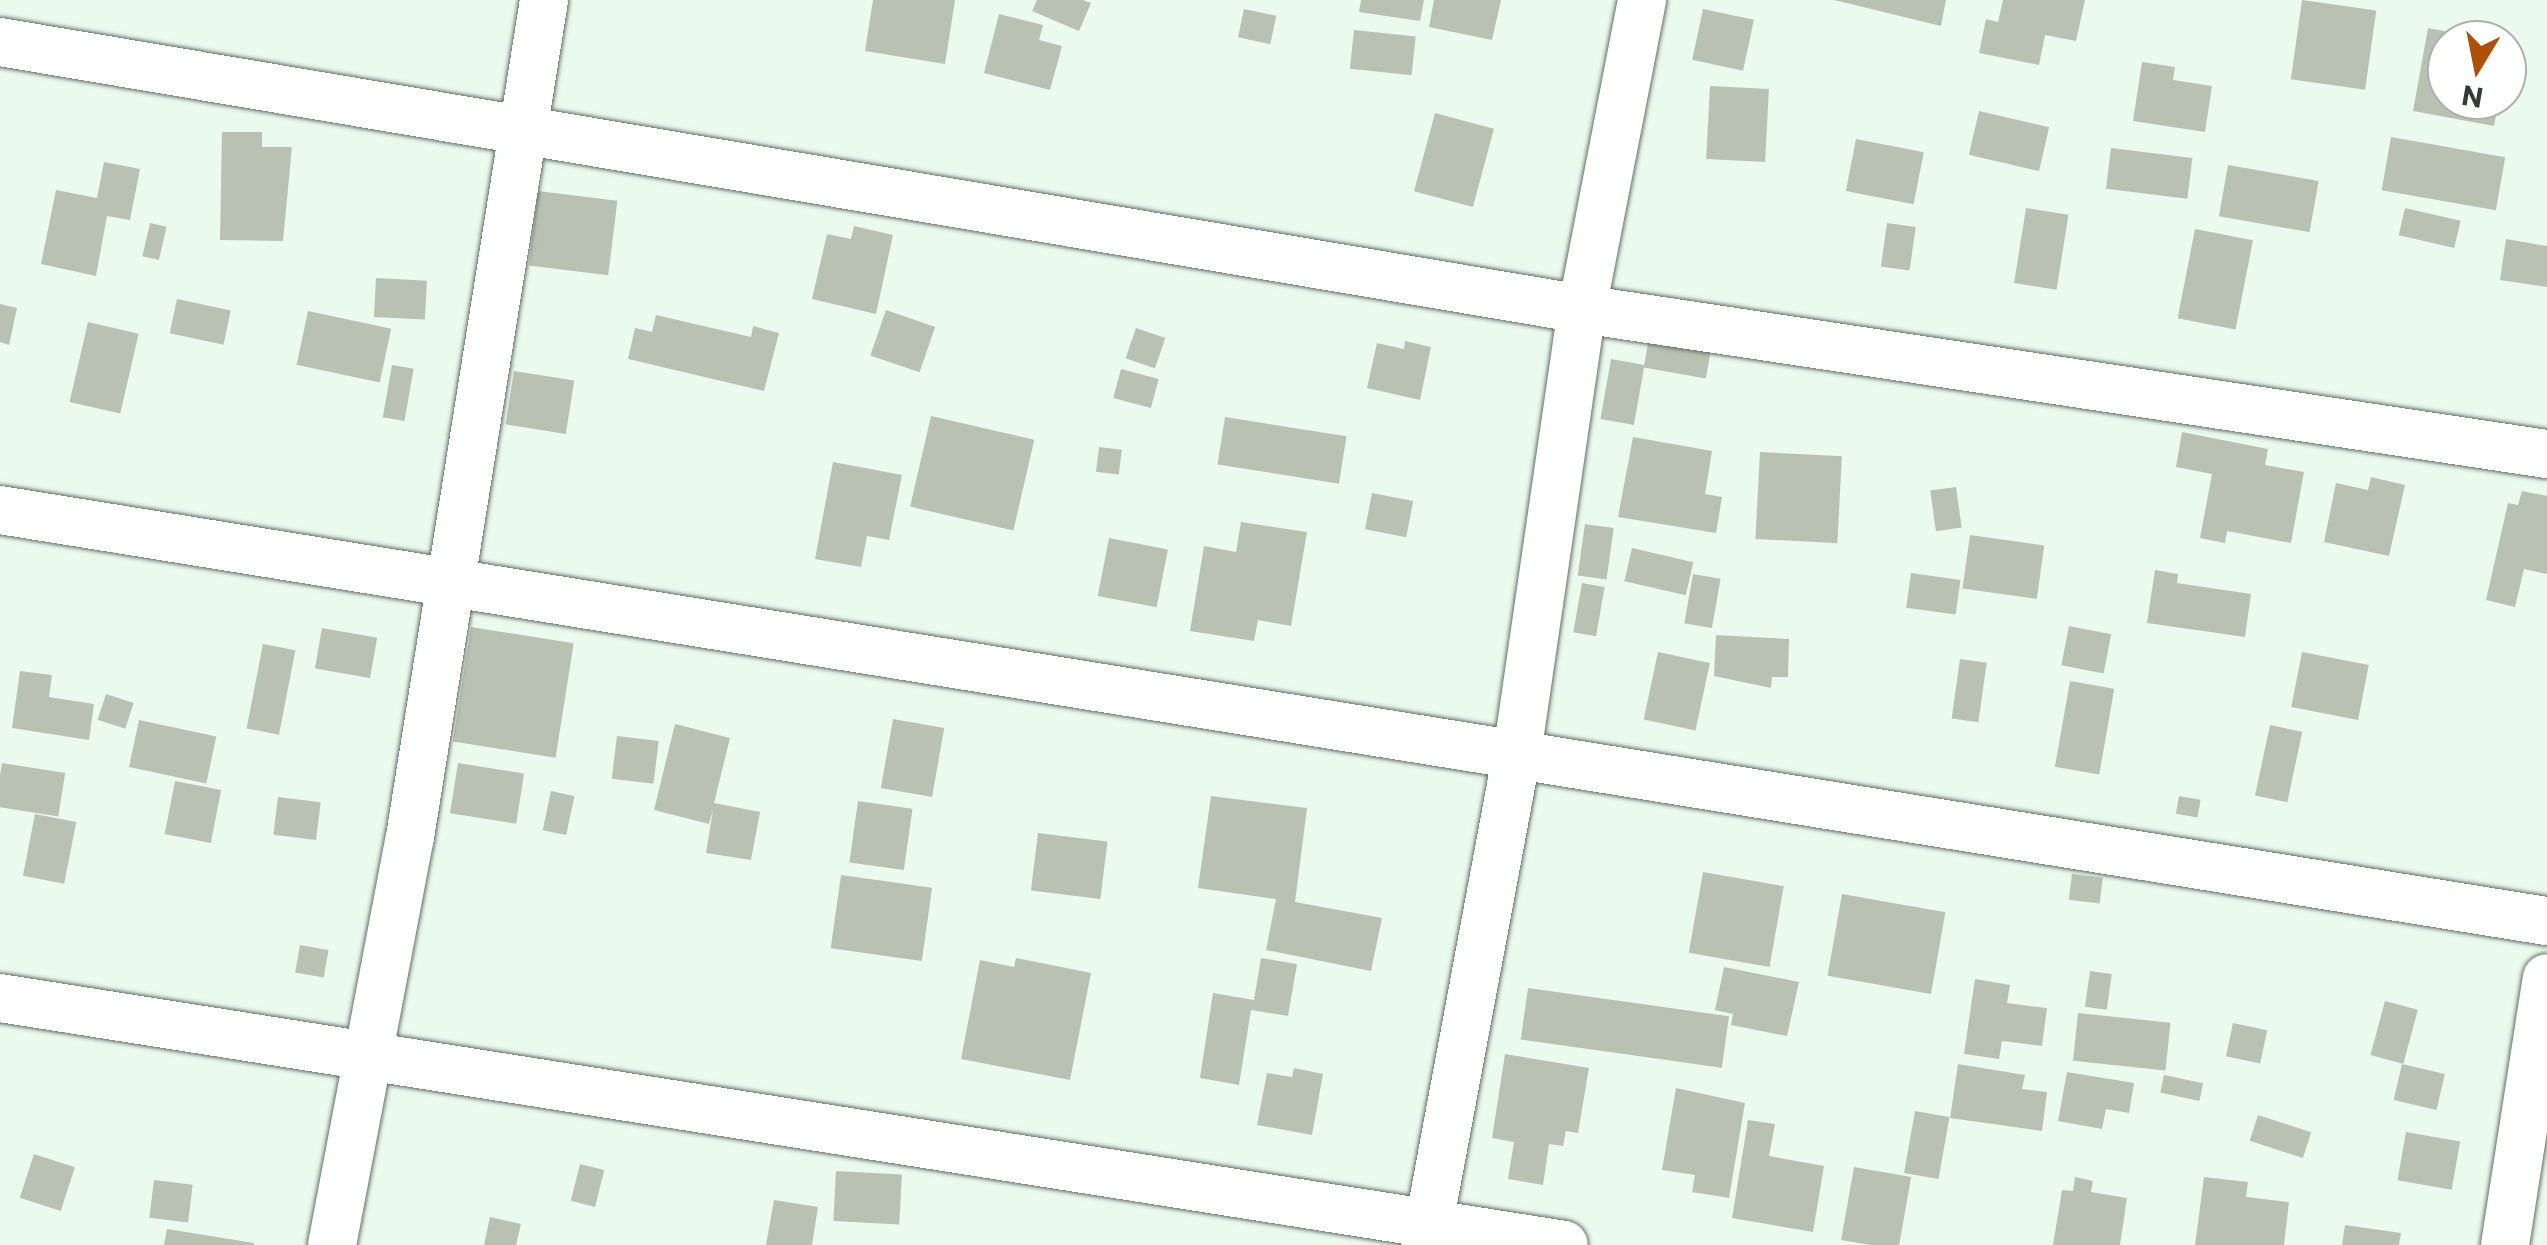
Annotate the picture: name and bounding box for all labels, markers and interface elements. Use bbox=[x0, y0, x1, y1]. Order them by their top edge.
north arrow bbox=[2427, 20, 2527, 120]
text: N bbox=[2459, 79, 2485, 116]

